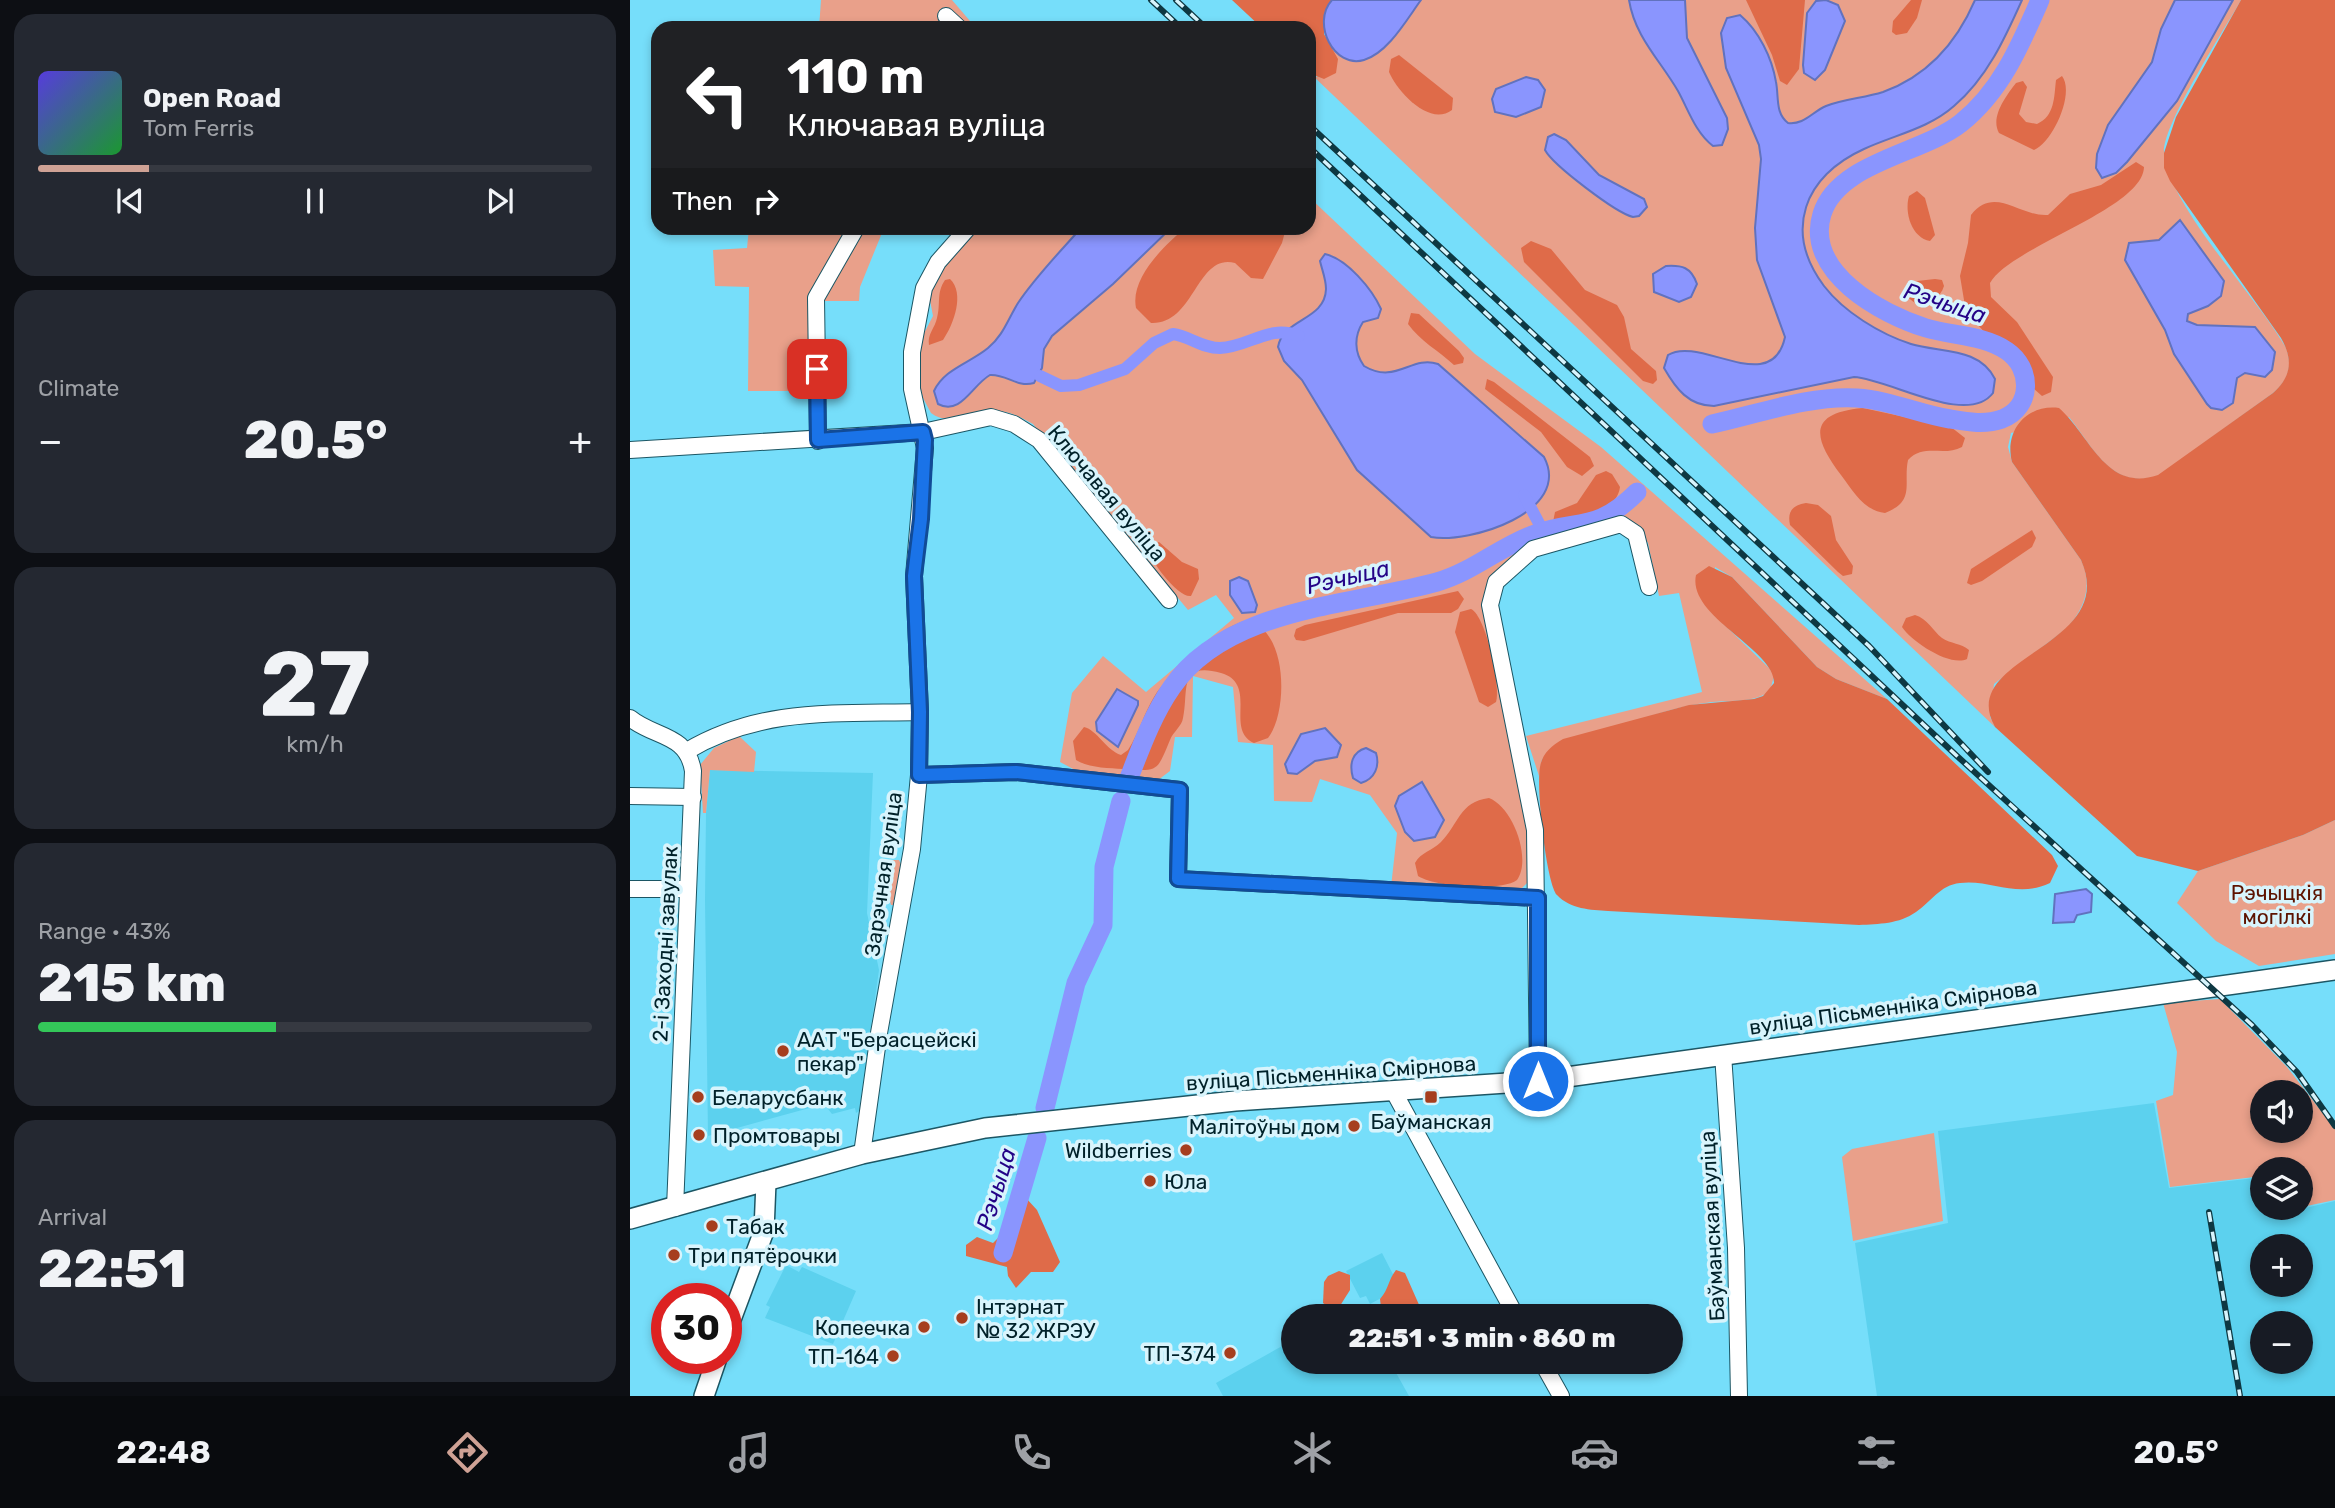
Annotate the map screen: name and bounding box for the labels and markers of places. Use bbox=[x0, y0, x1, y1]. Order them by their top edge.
pin bbox=[787, 339, 847, 399]
place label: ААТ "Берасцейскі пекар" bbox=[797, 1027, 977, 1076]
marker: ААТ "Берасцейскі пекар" bbox=[775, 1043, 791, 1059]
place label: Беларусбанк bbox=[712, 1085, 844, 1110]
marker: Беларусбанк bbox=[690, 1089, 706, 1105]
marker: Баўманская bbox=[1423, 1089, 1439, 1105]
place label: Баўманская bbox=[1370, 1109, 1492, 1134]
place label: Малітоўны дом bbox=[1189, 1114, 1340, 1139]
marker: Малітоўны дом bbox=[1346, 1118, 1362, 1134]
place label: Промтовары bbox=[713, 1123, 840, 1148]
marker: Промтовары bbox=[691, 1127, 707, 1143]
place label: Wildberries bbox=[1065, 1138, 1172, 1163]
marker: Wildberries bbox=[1178, 1142, 1194, 1158]
place label: Юла bbox=[1164, 1169, 1207, 1194]
marker: Юла bbox=[1142, 1173, 1158, 1189]
place label: Табак bbox=[726, 1214, 785, 1239]
marker: Табак bbox=[704, 1218, 720, 1234]
place label: Три пятёрочки bbox=[688, 1243, 837, 1268]
marker: Три пятёрочки bbox=[666, 1247, 682, 1263]
place label: Інтэрнат № 32 ЖРЭУ bbox=[976, 1294, 1096, 1343]
marker: Інтэрнат № 32 ЖРЭУ bbox=[954, 1310, 970, 1326]
place label: Копеечка bbox=[815, 1315, 910, 1340]
marker: Копеечка bbox=[916, 1319, 932, 1335]
place label: ТП-374 bbox=[1144, 1341, 1216, 1366]
place label: ТП-164 bbox=[808, 1344, 879, 1369]
marker: ТП-374 bbox=[1222, 1345, 1238, 1361]
marker: ТП-164 bbox=[885, 1348, 901, 1364]

